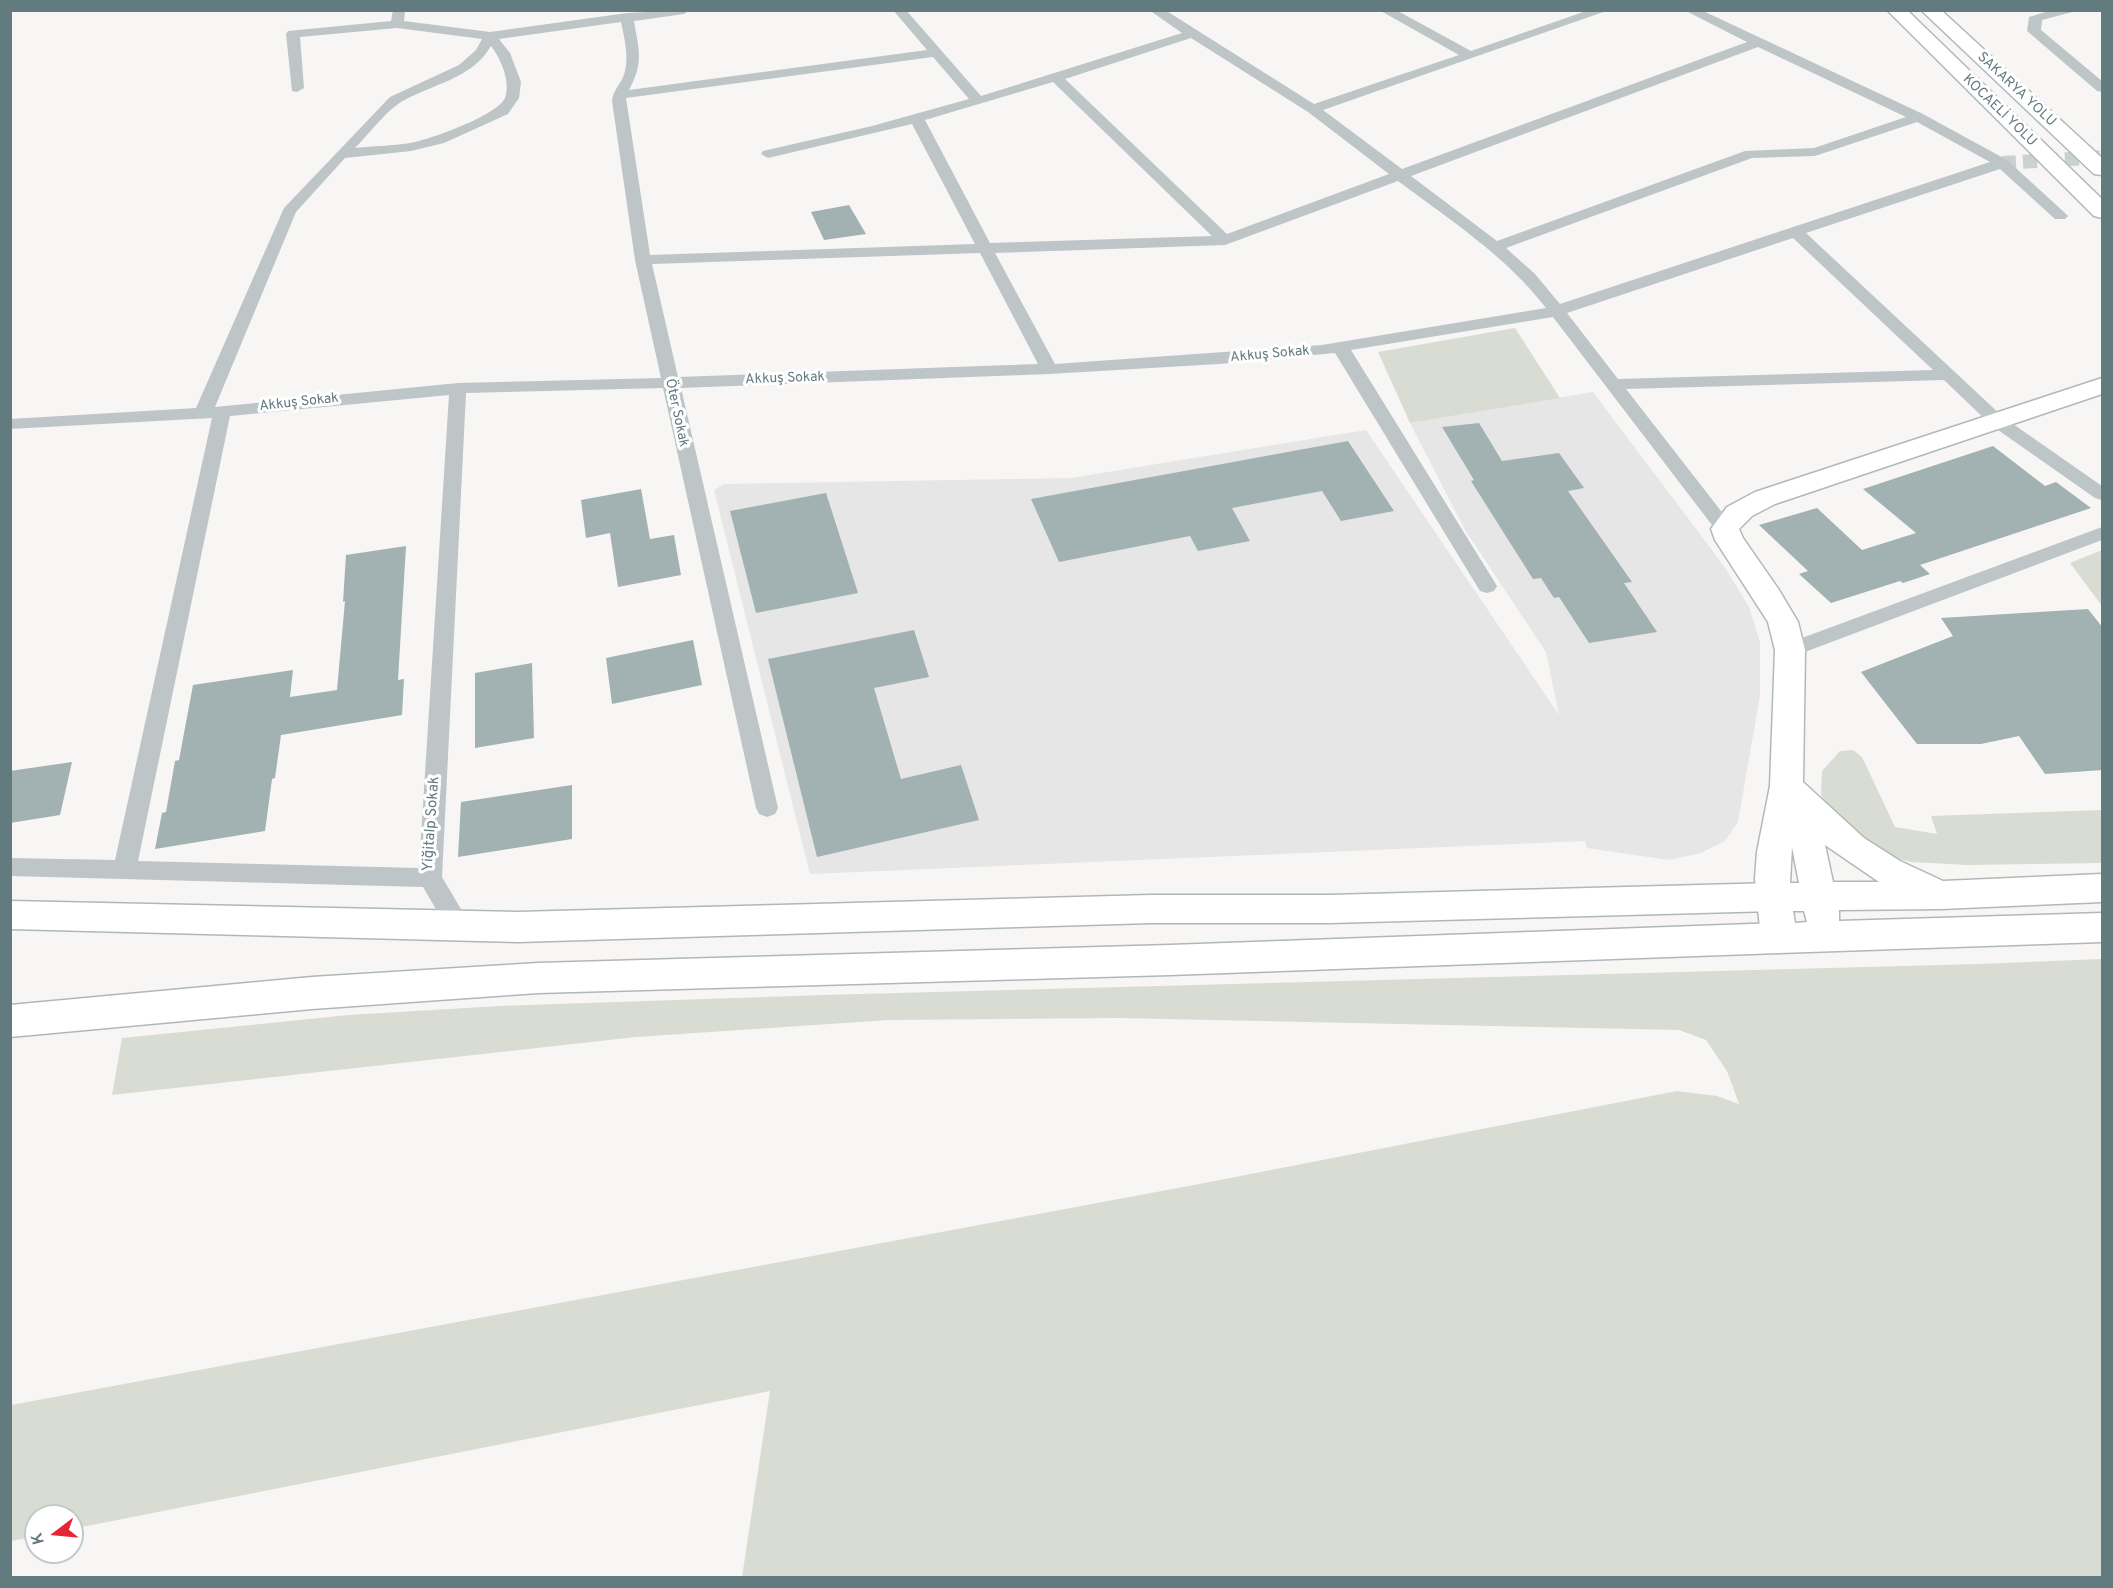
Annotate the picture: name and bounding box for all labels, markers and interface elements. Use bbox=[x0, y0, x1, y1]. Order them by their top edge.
street label: SAKARYA YOLU bbox=[1973, 49, 2059, 131]
street label: KOCAELİ YOLU bbox=[1958, 71, 2040, 151]
street label: Akkuş Sokak bbox=[1230, 343, 1310, 367]
street label: Akkuş Sokak bbox=[745, 369, 825, 389]
street label: Öter Sokak bbox=[661, 377, 691, 449]
street label: Akkuş Sokak bbox=[258, 390, 340, 416]
street label: Yiğitalp Sokak bbox=[420, 776, 444, 872]
north arrow bbox=[24, 1504, 84, 1564]
text: K bbox=[27, 1530, 50, 1547]

